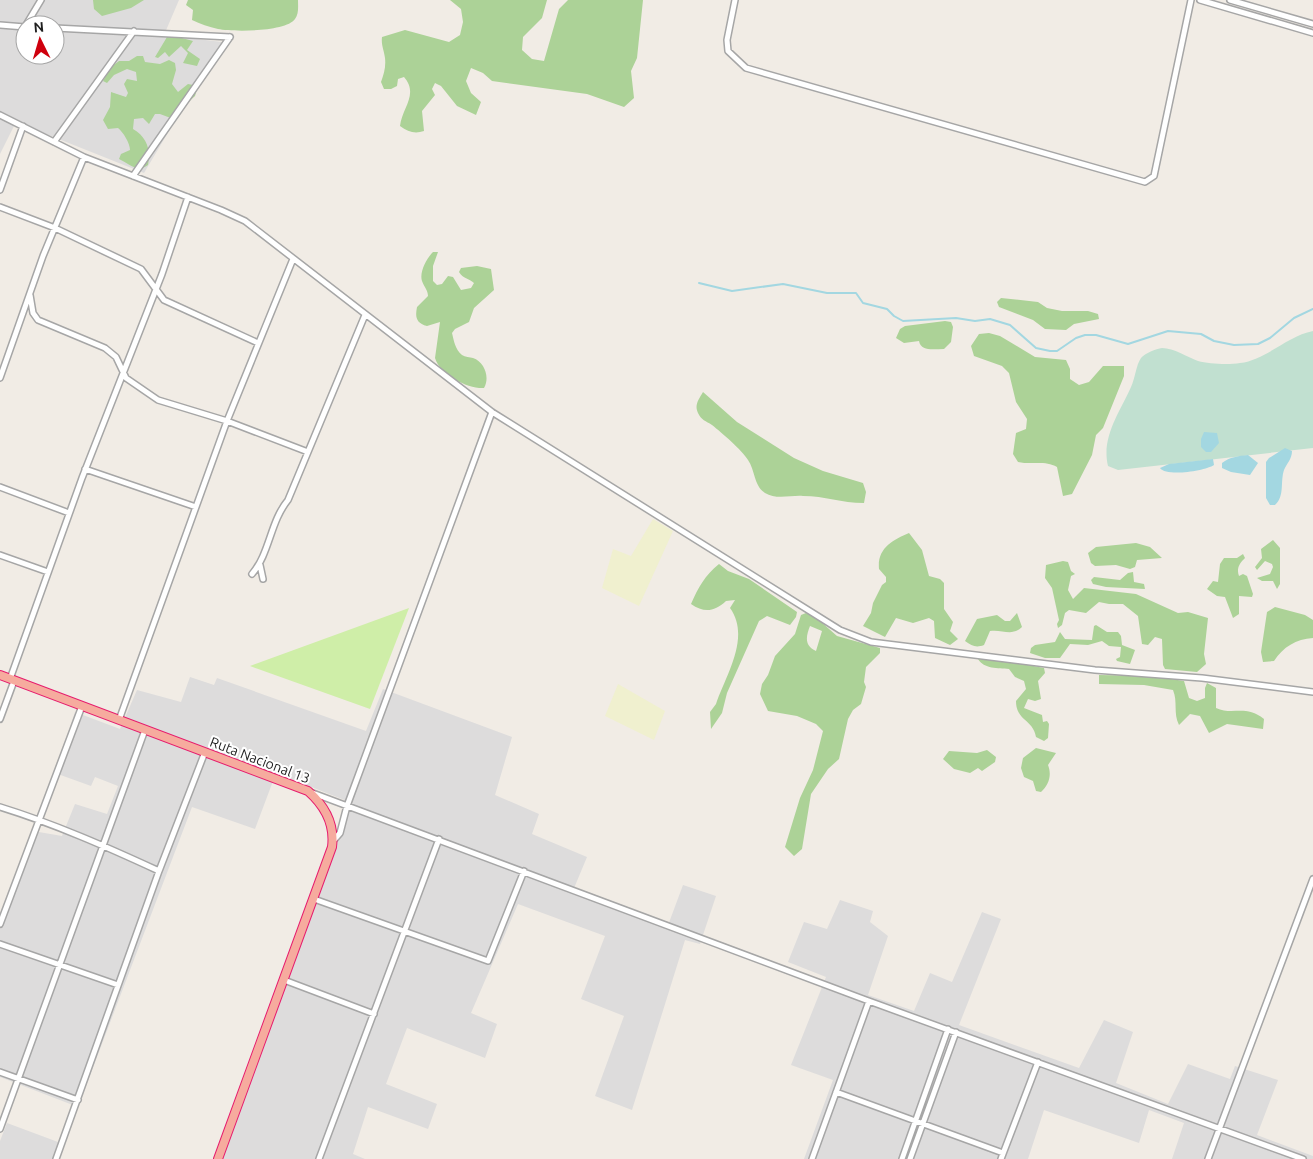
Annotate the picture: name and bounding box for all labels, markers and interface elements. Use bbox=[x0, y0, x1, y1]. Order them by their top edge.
north arrow bbox=[15, 15, 65, 65]
text: N bbox=[33, 19, 45, 35]
street label: Ruta Nacional 13 bbox=[208, 734, 312, 786]

